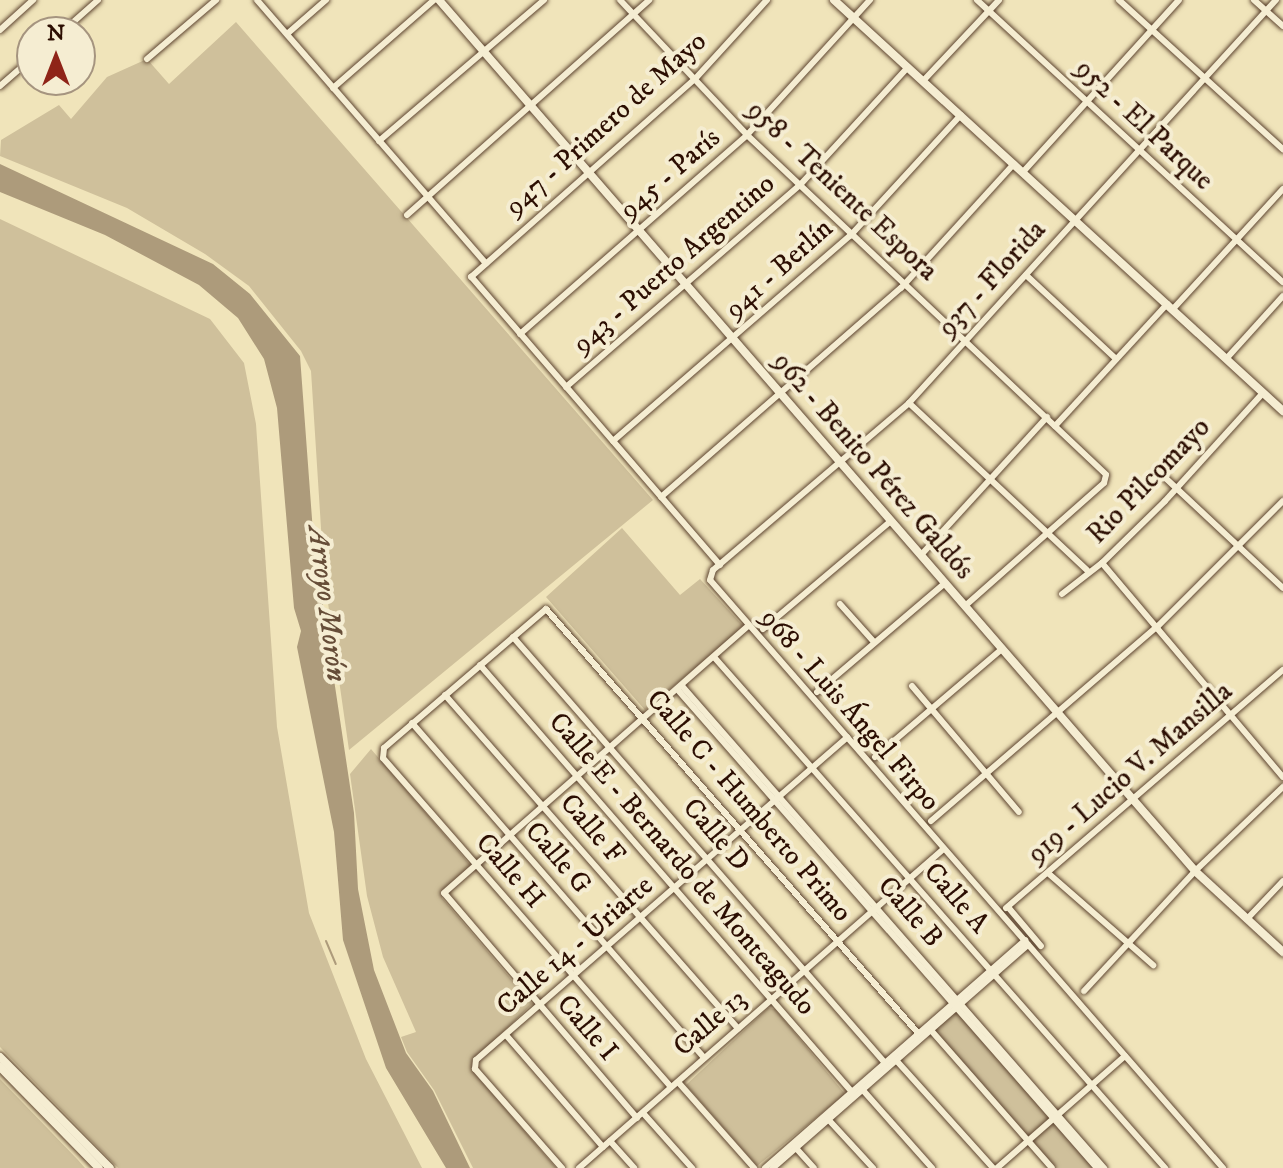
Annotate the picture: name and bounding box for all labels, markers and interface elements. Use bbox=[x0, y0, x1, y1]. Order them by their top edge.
north arrow bbox=[16, 16, 96, 96]
text: N bbox=[47, 20, 65, 47]
street label: 947 - Primero de Mayo bbox=[498, 25, 714, 223]
street label: 952 - El Parque bbox=[1068, 52, 1220, 198]
street label: 958 - Teniente Espora bbox=[740, 94, 944, 288]
street label: 945 - París bbox=[613, 121, 727, 227]
street label: 943 - Puerto Argentino bbox=[566, 167, 782, 361]
street label: 941 - Berlín bbox=[718, 212, 840, 326]
street label: 937 - Florida bbox=[931, 214, 1053, 344]
street label: 962 - Benito Pérez Galdós bbox=[765, 346, 981, 586]
street label: Rio Pilcomayo bbox=[1080, 411, 1218, 551]
water label: Arroyo Morón bbox=[299, 524, 353, 684]
street label: 968 - Luis Ángel Firpo bbox=[753, 602, 947, 818]
street label: 919 - Lucio V. Mansilla bbox=[1021, 675, 1239, 871]
street label: Calle C - Humberto Primo bbox=[639, 683, 859, 929]
street label: Calle E - Bernardo de Monteagudo bbox=[541, 706, 823, 1022]
street label: Calle F bbox=[552, 787, 632, 871]
street label: Calle D bbox=[675, 792, 757, 878]
street label: Calle G bbox=[518, 815, 598, 901]
street label: Calle H bbox=[468, 827, 552, 915]
street label: Calle A bbox=[916, 856, 996, 940]
street label: Calle 14 - Uriarte bbox=[490, 869, 660, 1023]
street label: Calle B bbox=[870, 870, 950, 954]
street label: Calle 13 bbox=[667, 982, 753, 1064]
street label: Calle I bbox=[549, 988, 625, 1068]

